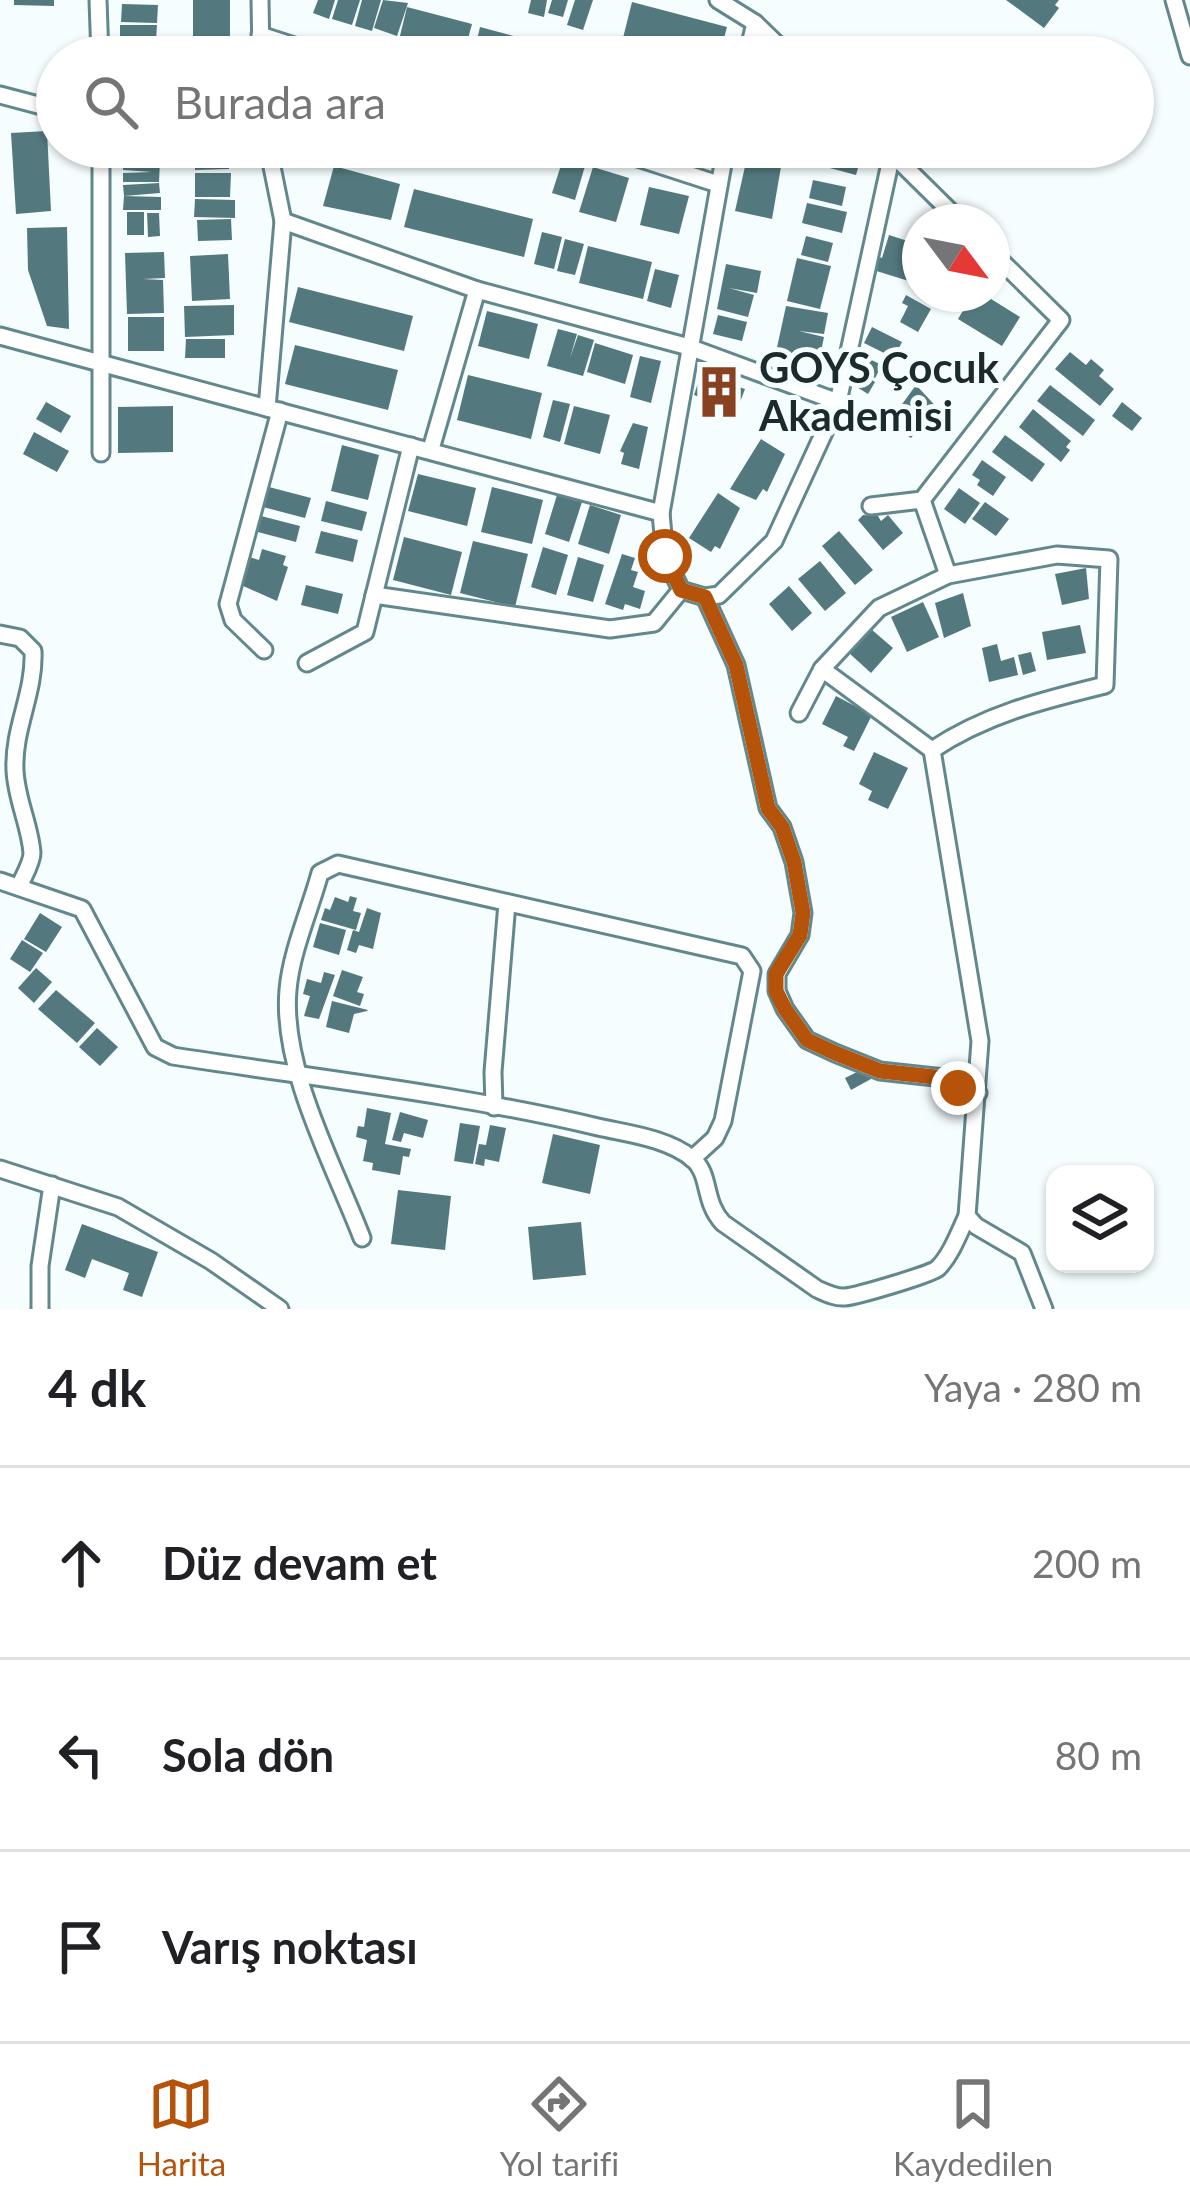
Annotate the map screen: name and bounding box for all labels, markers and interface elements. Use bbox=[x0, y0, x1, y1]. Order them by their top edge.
search box bbox=[36, 36, 1154, 168]
icon: search bbox=[78, 69, 144, 135]
text: Burada ara bbox=[174, 75, 386, 129]
north arrow bbox=[902, 204, 1010, 312]
place label: GOYS Çocuk Akademisi bbox=[758, 342, 999, 440]
building icon: GOYS Çocuk Akademisi bbox=[690, 363, 748, 421]
route start bbox=[638, 529, 692, 583]
route end bbox=[931, 1061, 985, 1115]
map controls bbox=[1046, 1165, 1154, 1273]
button: layers bbox=[1046, 1165, 1154, 1273]
text: 4 dk bbox=[48, 1357, 146, 1418]
text: Yaya · 280 m bbox=[924, 1364, 1142, 1410]
icon: ahead bbox=[48, 1530, 114, 1596]
text: Düz devam et bbox=[162, 1536, 437, 1590]
text: 200 m bbox=[1032, 1540, 1142, 1586]
icon: left bbox=[48, 1722, 114, 1788]
text: Sola dön bbox=[162, 1728, 334, 1782]
text: 80 m bbox=[1055, 1732, 1142, 1778]
icon: arrive bbox=[48, 1914, 114, 1980]
text: Varış noktası bbox=[162, 1920, 418, 1974]
tab: Harita bbox=[137, 2071, 226, 2183]
tab: Yol tarifi bbox=[500, 2071, 619, 2183]
tab: Kaydedilen bbox=[893, 2071, 1053, 2183]

